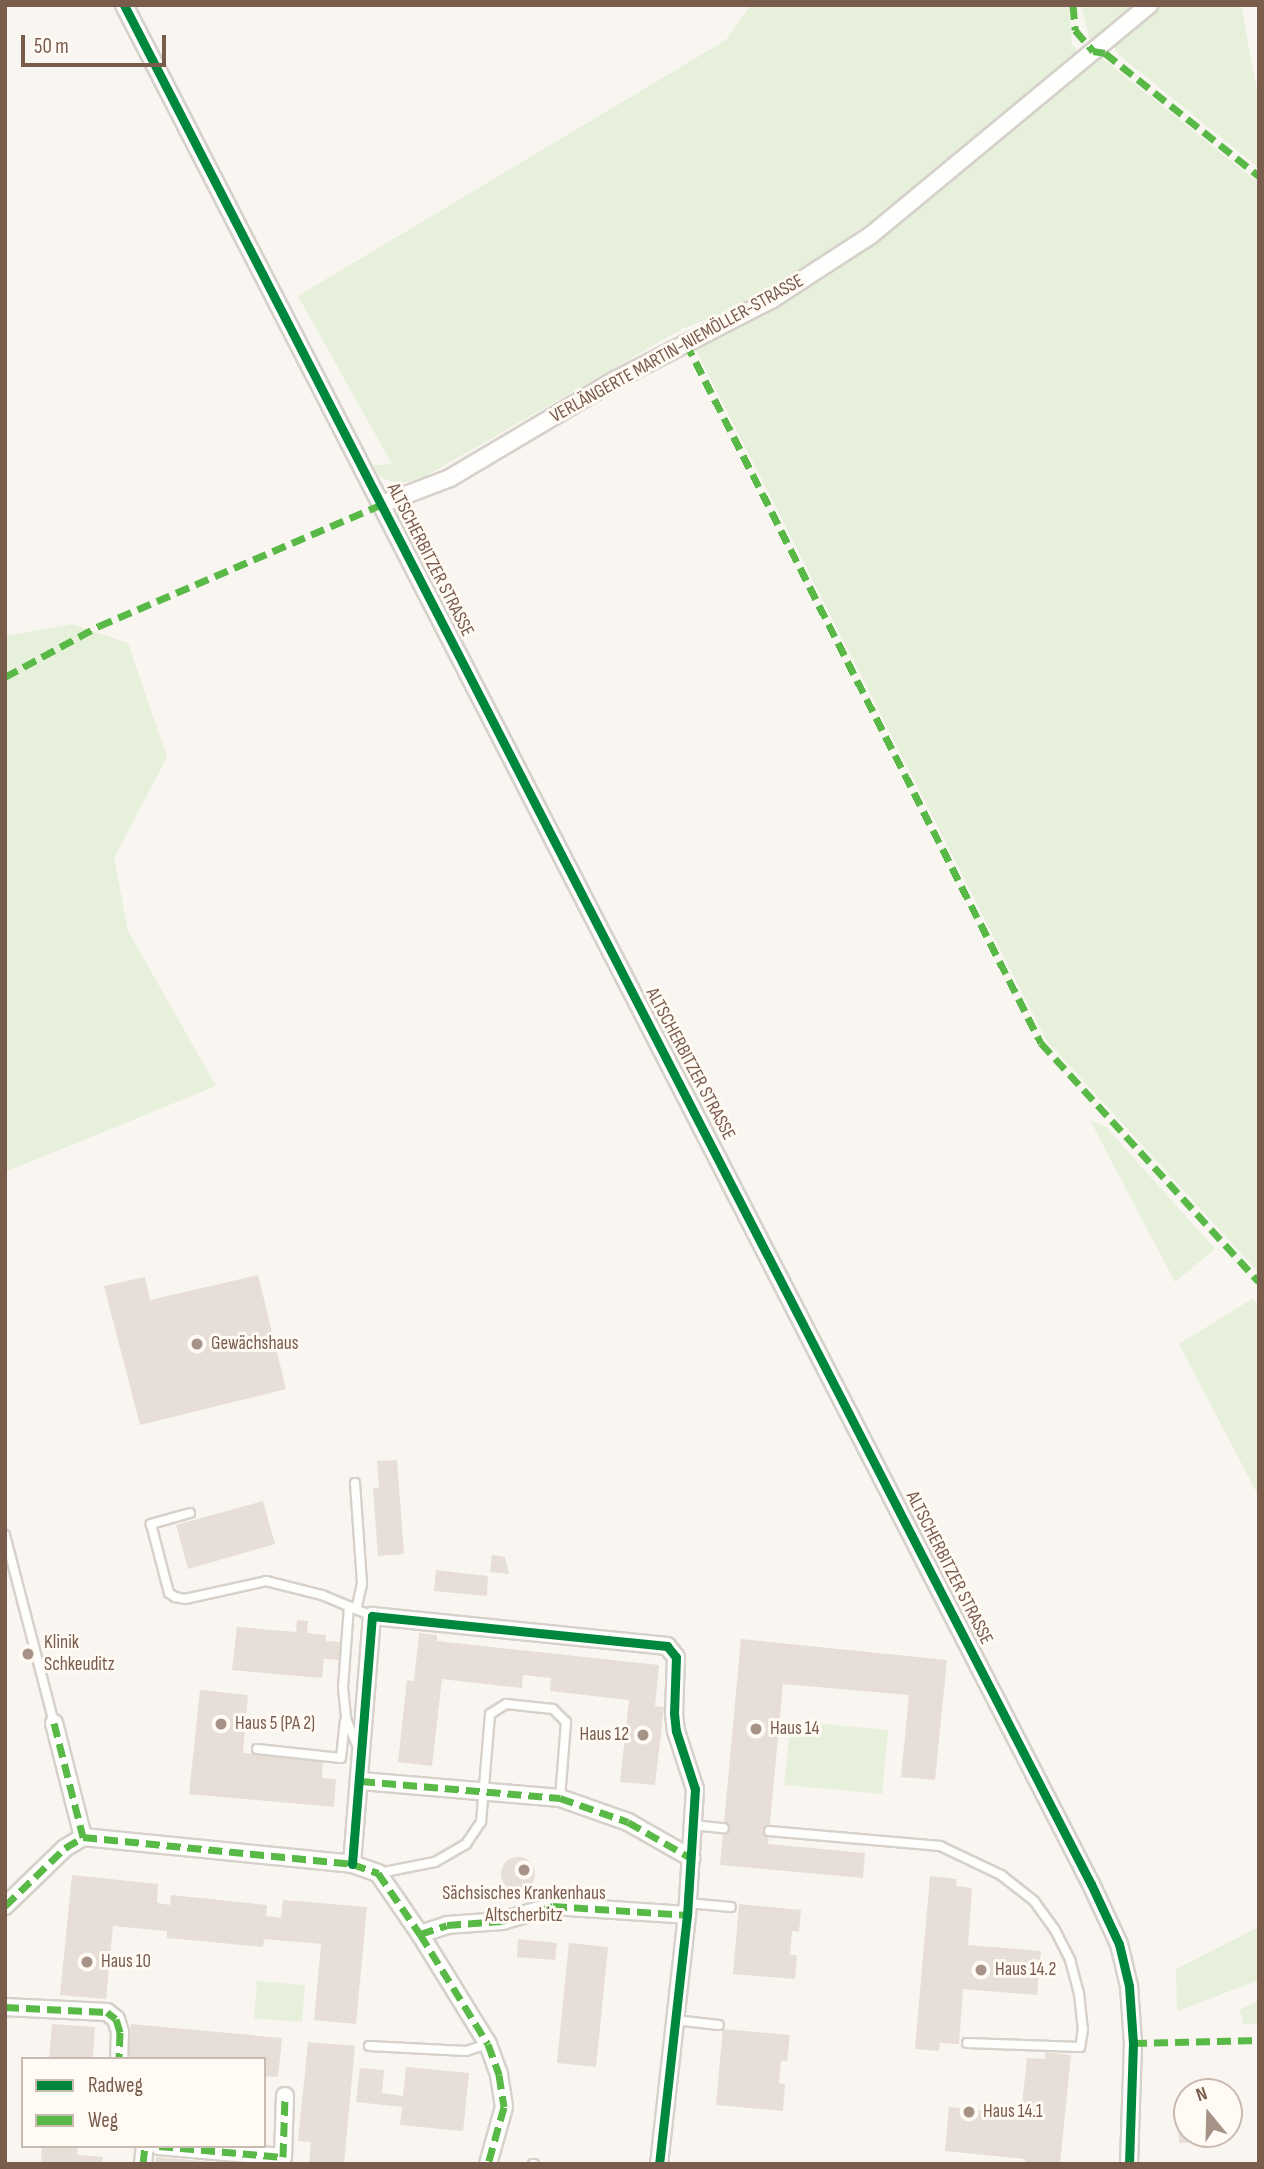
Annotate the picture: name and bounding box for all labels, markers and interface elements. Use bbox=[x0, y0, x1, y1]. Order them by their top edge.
scale bar bbox=[24, 21, 170, 65]
text: 50 m bbox=[34, 34, 69, 59]
street label: VERLÄNGERTE MARTIN-NIEMÖLLER-STRASSE bbox=[546, 270, 808, 428]
street label: ALTSCHERBITZER STRASSE bbox=[382, 480, 478, 640]
street label: ALTSCHERBITZER STRASSE bbox=[640, 984, 740, 1144]
place label: Gewächshaus bbox=[211, 1333, 299, 1355]
marker: Gewächshaus bbox=[189, 1336, 205, 1352]
street label: ALTSCHERBITZER STRASSE bbox=[901, 1488, 997, 1648]
place label: Klinik Schkeuditz bbox=[44, 1632, 115, 1676]
marker: Klinik Schkeuditz bbox=[18, 1644, 38, 1664]
place label: Haus 5 (PA 2) bbox=[235, 1713, 315, 1735]
marker: Haus 5 (PA 2) bbox=[213, 1716, 229, 1732]
place label: Haus 14 bbox=[770, 1718, 819, 1740]
marker: Haus 14 bbox=[748, 1721, 764, 1737]
place label: Haus 12 bbox=[580, 1724, 629, 1746]
marker: Haus 12 bbox=[635, 1727, 651, 1743]
marker: Sächsisches Krankenhaus Altscherbitz bbox=[514, 1860, 534, 1880]
place label: Sächsisches Krankenhaus Altscherbitz bbox=[442, 1883, 606, 1927]
place label: Haus 10 bbox=[101, 1951, 151, 1973]
marker: Haus 10 bbox=[79, 1954, 95, 1970]
place label: Haus 14.2 bbox=[995, 1959, 1056, 1981]
marker: Haus 14.2 bbox=[973, 1962, 989, 1978]
legend bbox=[21, 2057, 266, 2148]
text: Radweg bbox=[88, 2073, 143, 2098]
north arrow bbox=[1173, 2078, 1243, 2148]
text: N bbox=[1193, 2082, 1210, 2107]
place label: Haus 14.1 bbox=[983, 2101, 1043, 2123]
marker: Haus 14.1 bbox=[961, 2104, 977, 2120]
text: Weg bbox=[88, 2108, 118, 2133]

